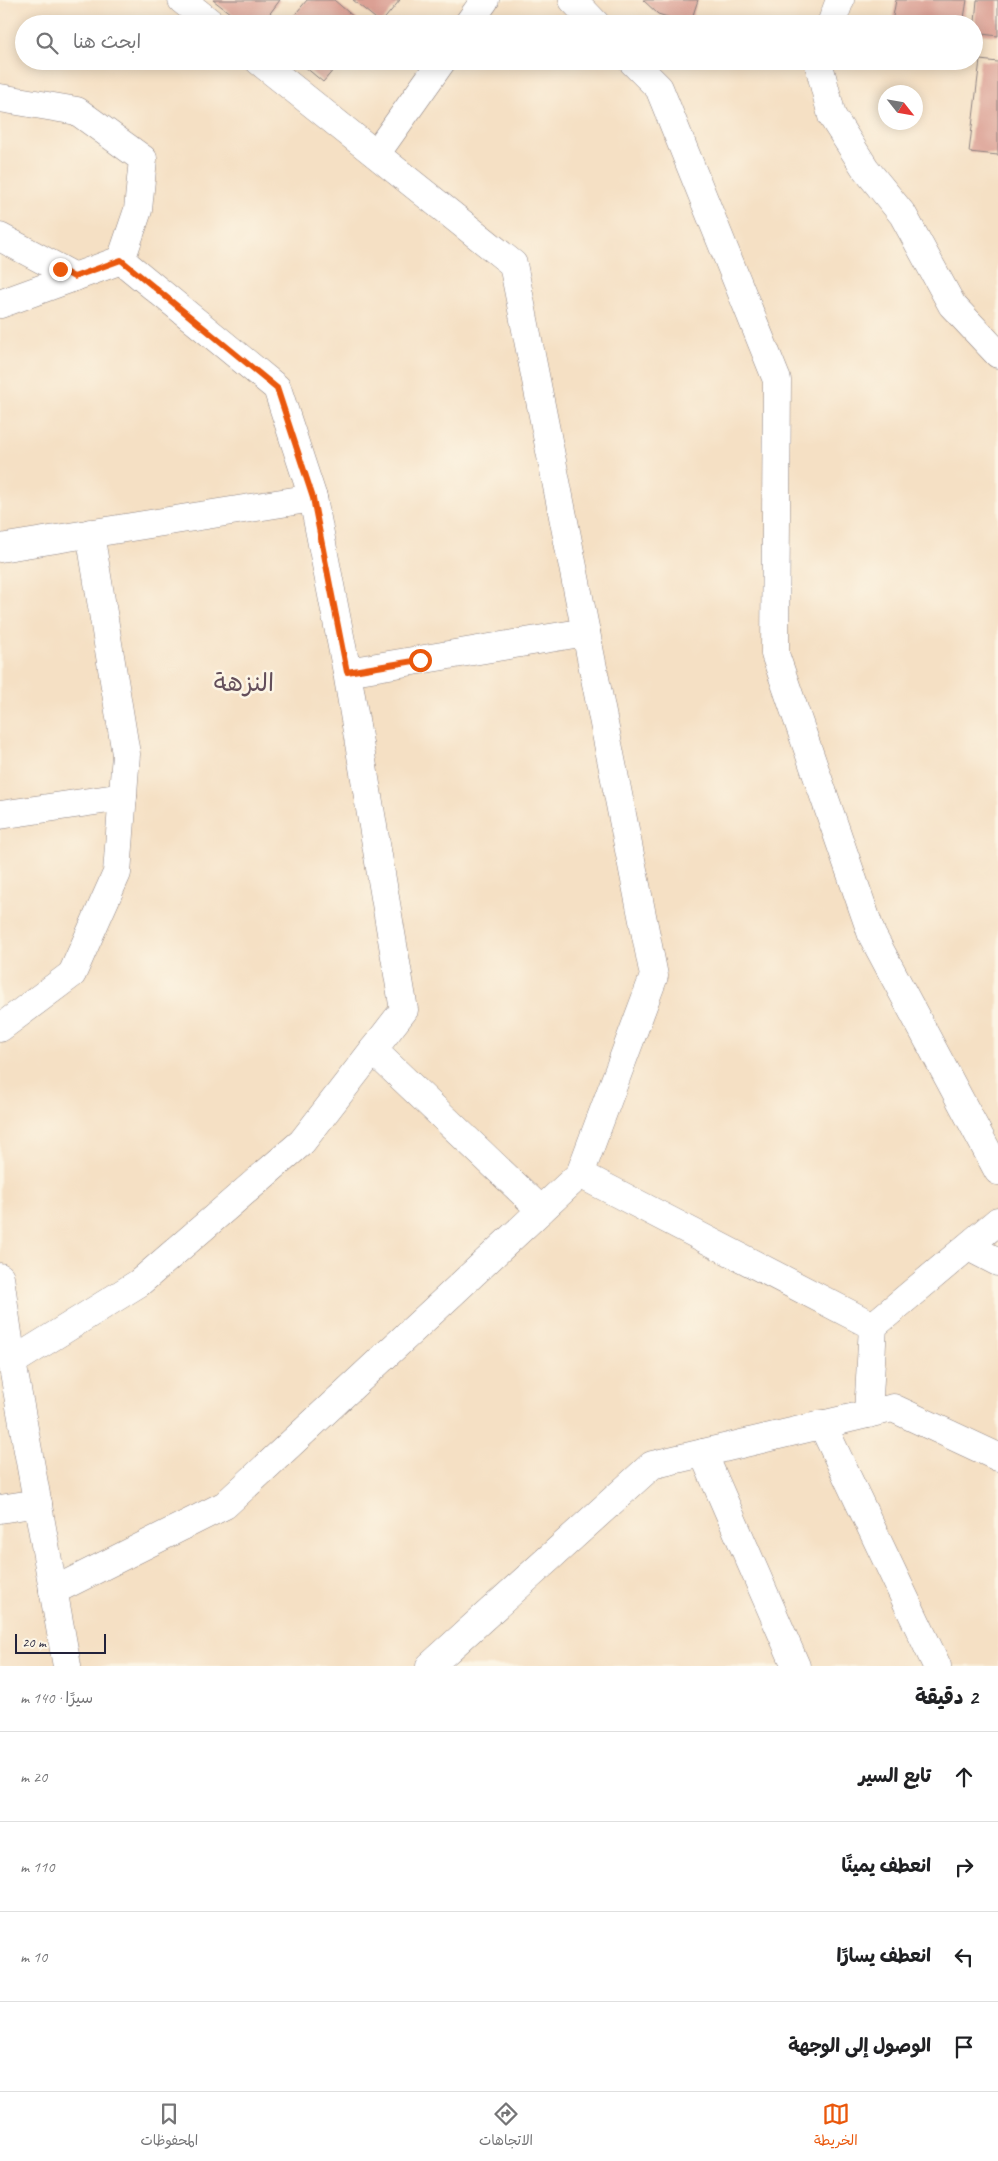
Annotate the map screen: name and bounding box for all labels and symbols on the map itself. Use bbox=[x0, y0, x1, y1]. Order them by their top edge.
north arrow bbox=[878, 85, 923, 130]
route end bbox=[49, 258, 72, 281]
route start bbox=[409, 649, 432, 672]
district label: النزهة bbox=[214, 667, 274, 699]
scale bar bbox=[15, 1631, 106, 1654]

